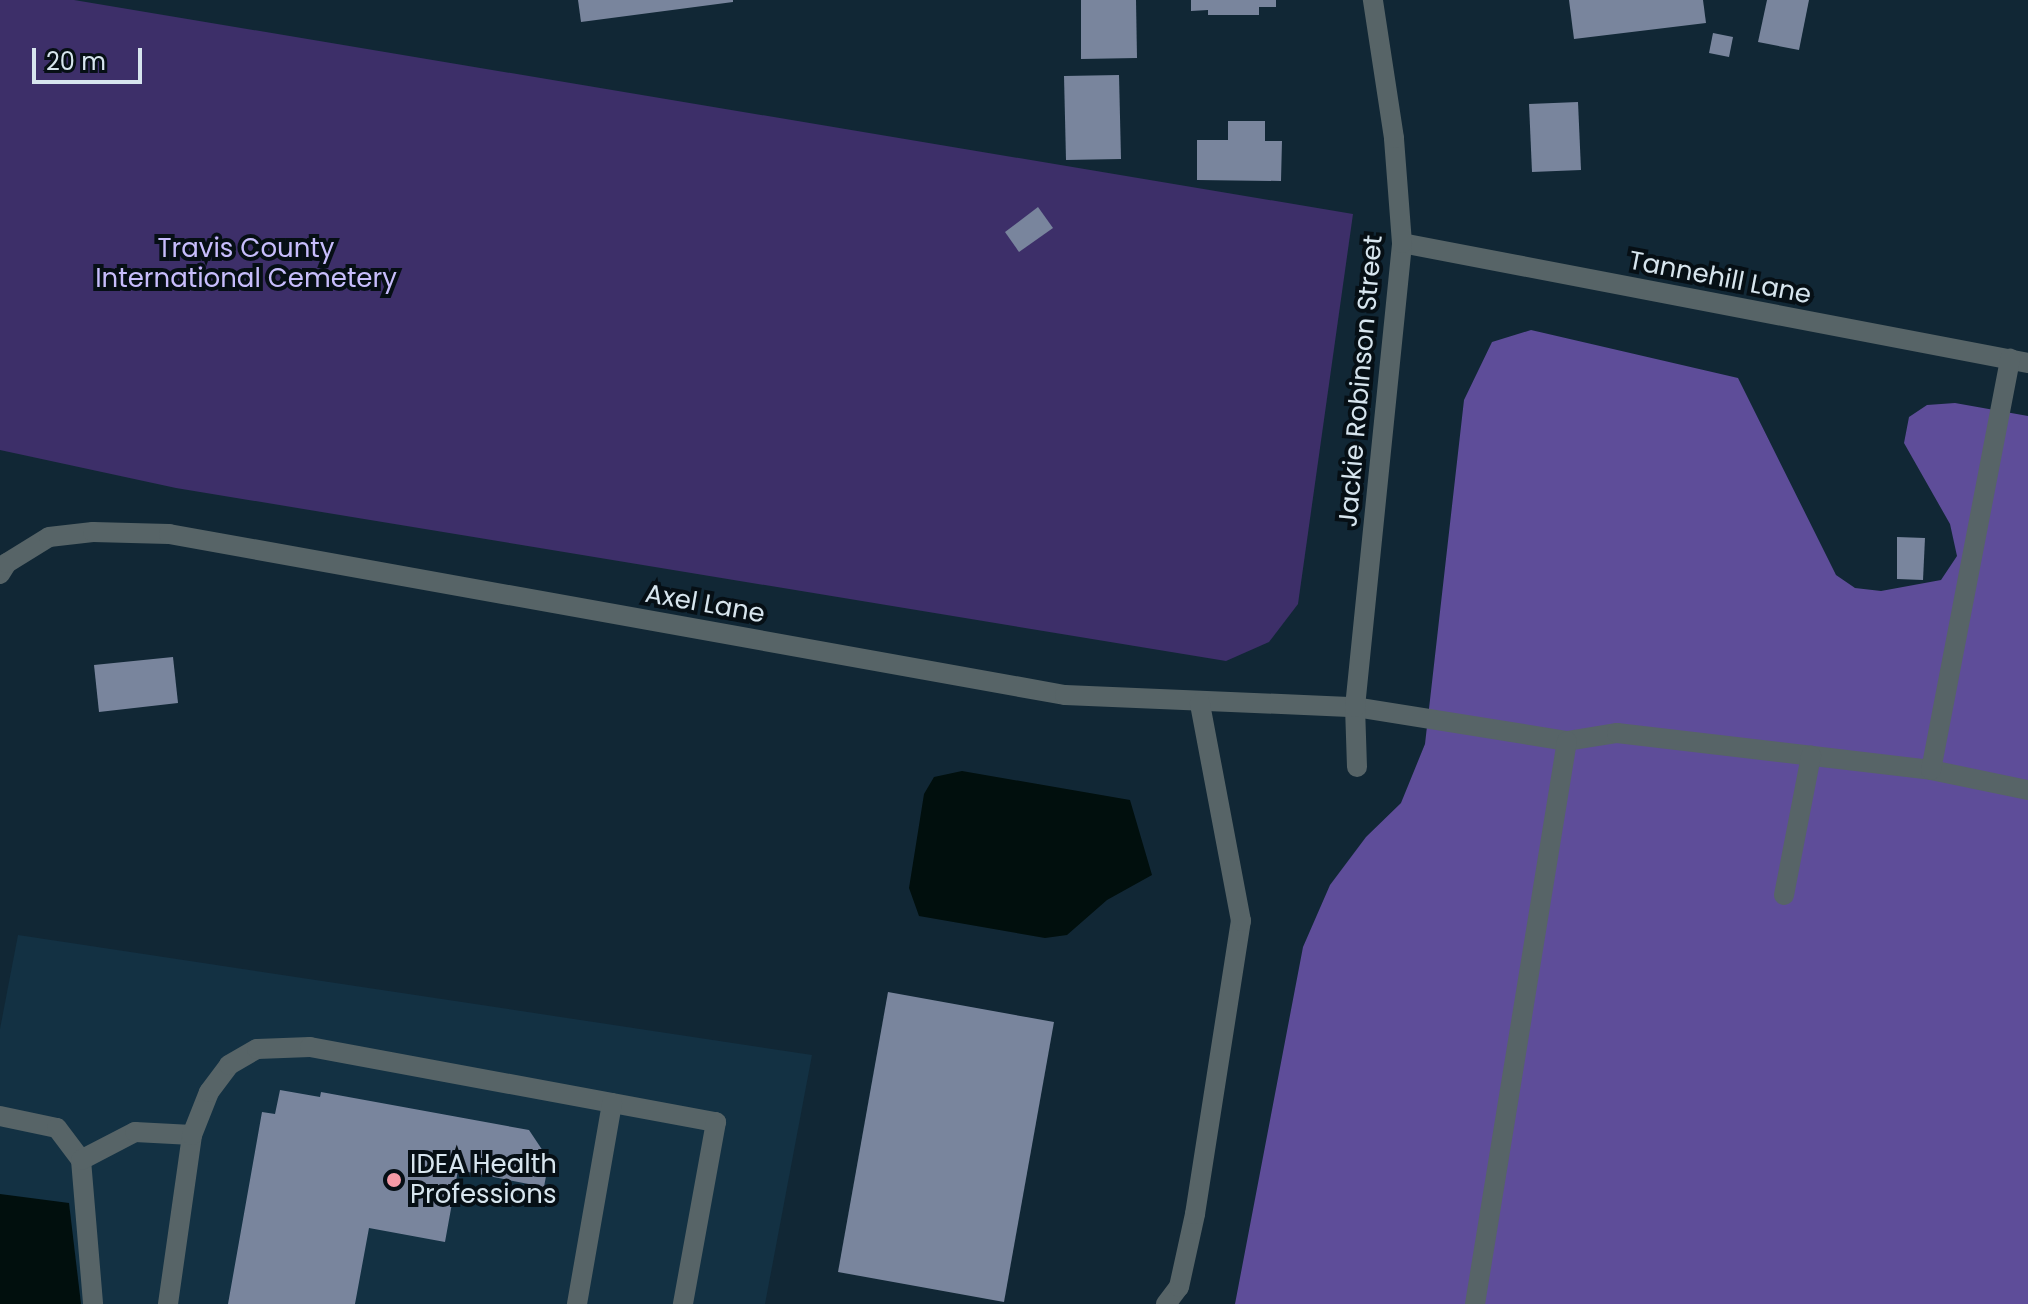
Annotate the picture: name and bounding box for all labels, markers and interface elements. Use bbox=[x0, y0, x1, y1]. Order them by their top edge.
scale bar bbox=[36, 32, 146, 82]
text: 20 m bbox=[46, 45, 106, 78]
park label: Travis County International Cemetery bbox=[95, 233, 397, 294]
street label: Jackie Robinson Street bbox=[1333, 234, 1389, 528]
street label: Tannehill Lane bbox=[1626, 245, 1814, 311]
street label: Axel Lane bbox=[643, 578, 767, 630]
place label: IDEA Health Professions bbox=[410, 1149, 557, 1210]
marker: IDEA Health Professions bbox=[385, 1171, 403, 1189]

